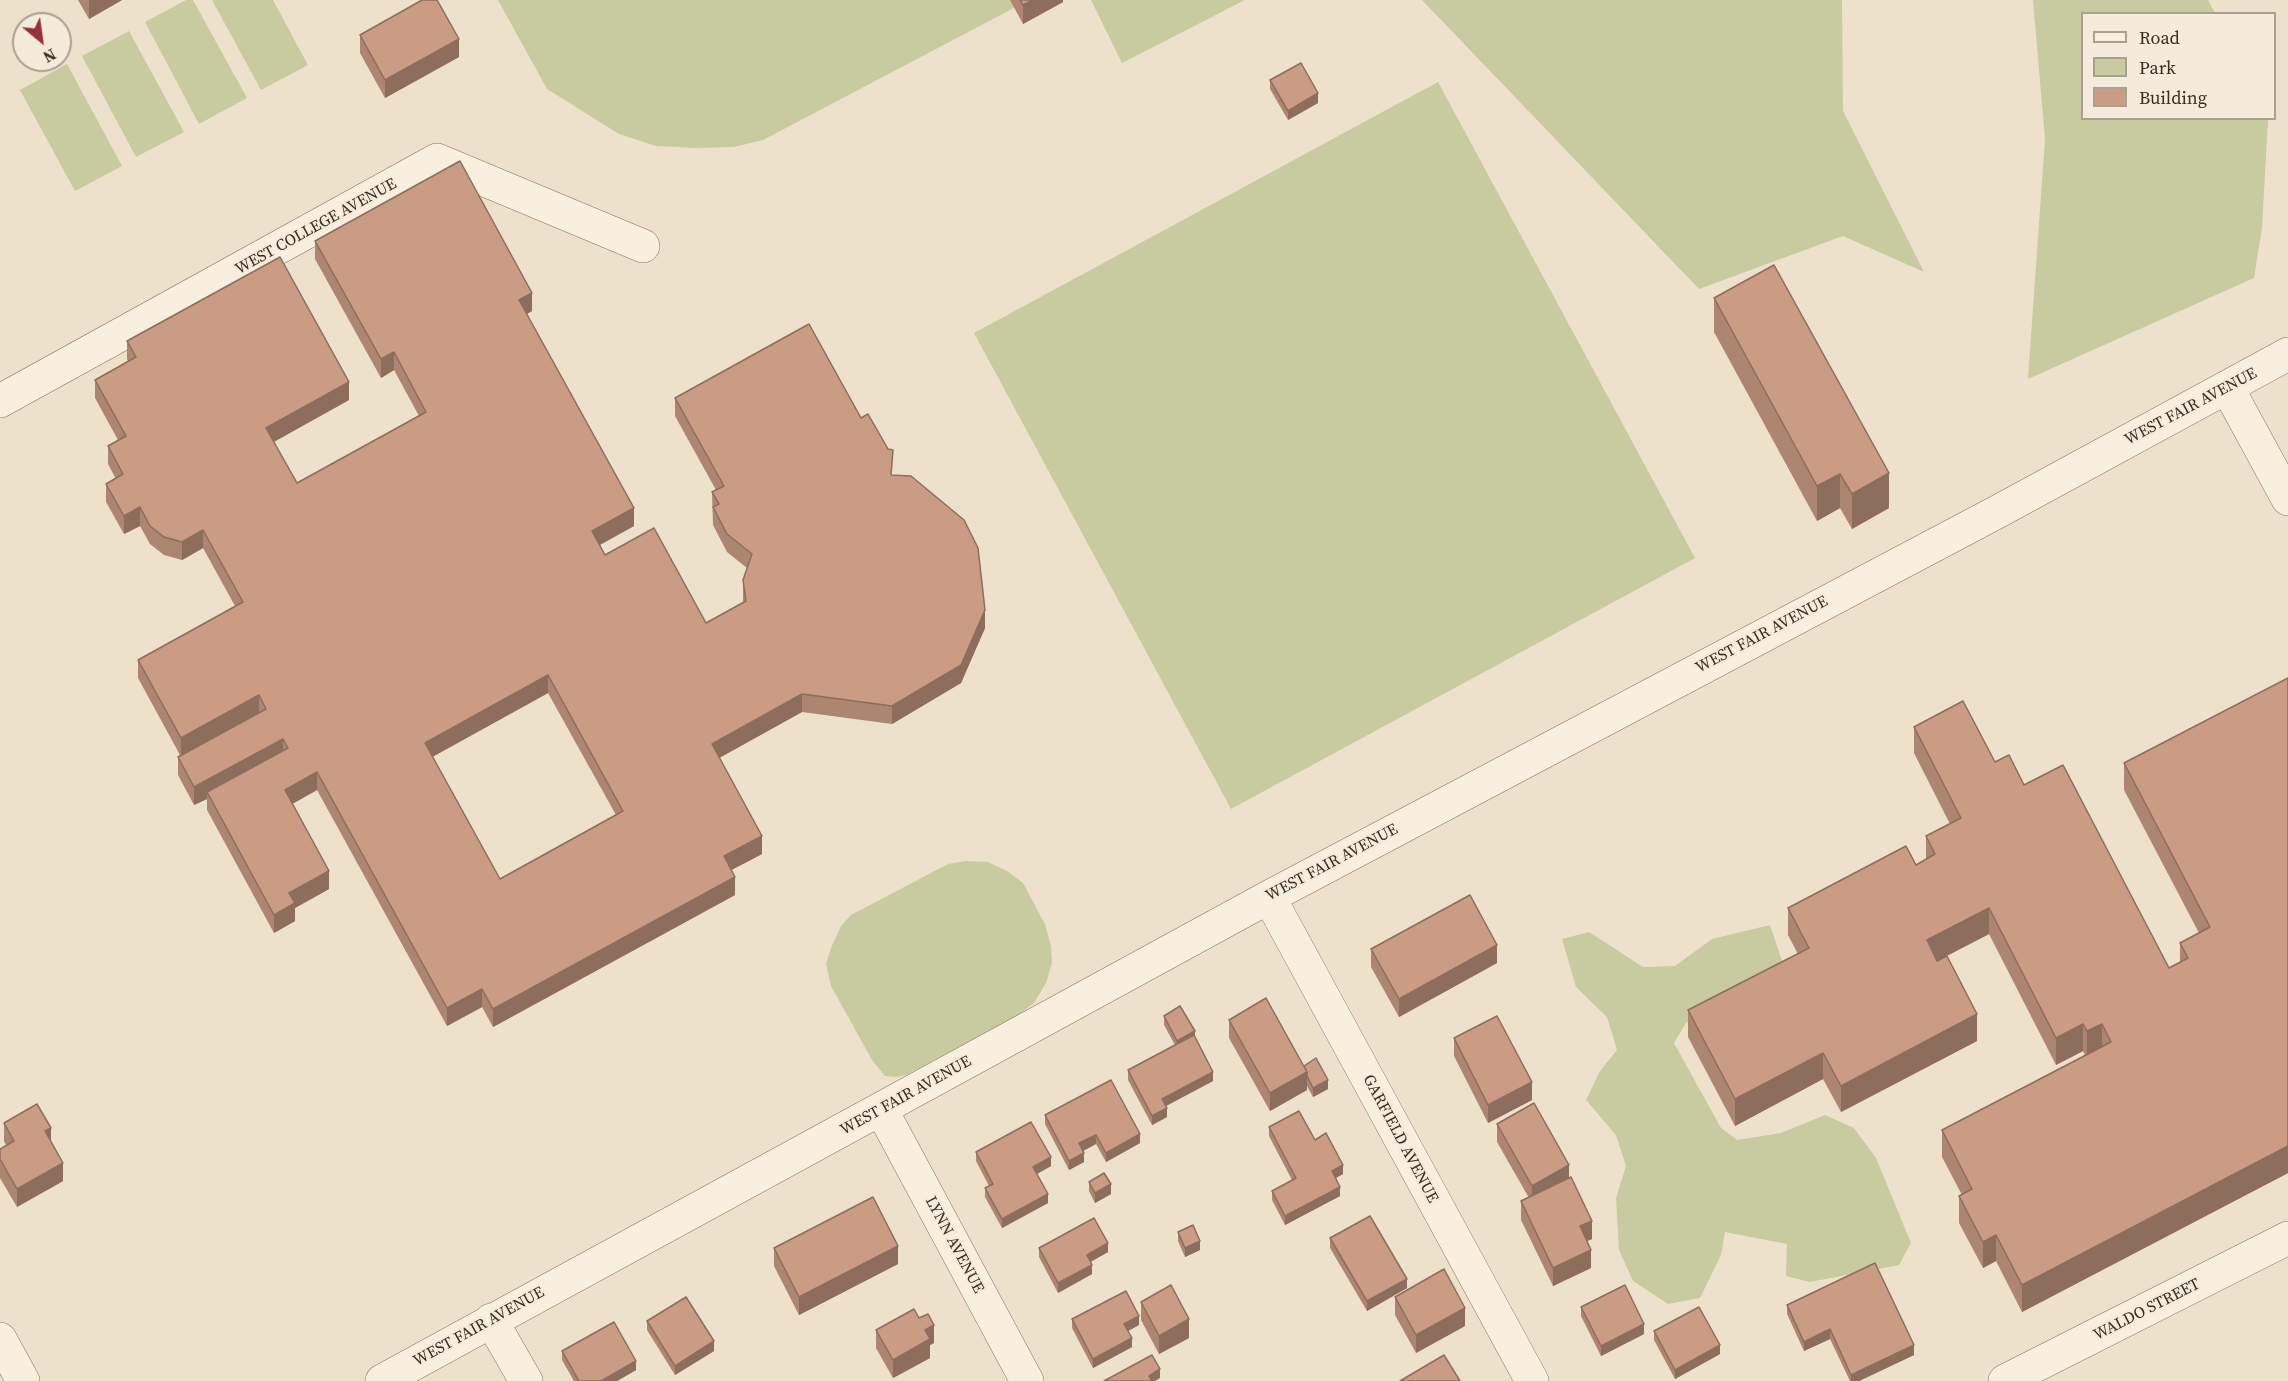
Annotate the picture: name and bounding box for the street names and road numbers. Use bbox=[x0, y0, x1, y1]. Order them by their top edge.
street label: WEST COLLEGE AVENUE bbox=[232, 175, 400, 279]
street label: WEST FAIR AVENUE bbox=[2122, 364, 2260, 450]
street label: WEST FAIR AVENUE bbox=[1693, 592, 1831, 678]
street label: WEST FAIR AVENUE bbox=[1263, 820, 1401, 906]
street label: WEST FAIR AVENUE bbox=[837, 1052, 975, 1140]
street label: GARFIELD AVENUE bbox=[1358, 1072, 1442, 1206]
street label: LYNN AVENUE bbox=[920, 1193, 988, 1297]
street label: WALDO STREET bbox=[2091, 1275, 2203, 1345]
street label: WEST FAIR AVENUE bbox=[410, 1283, 548, 1371]

